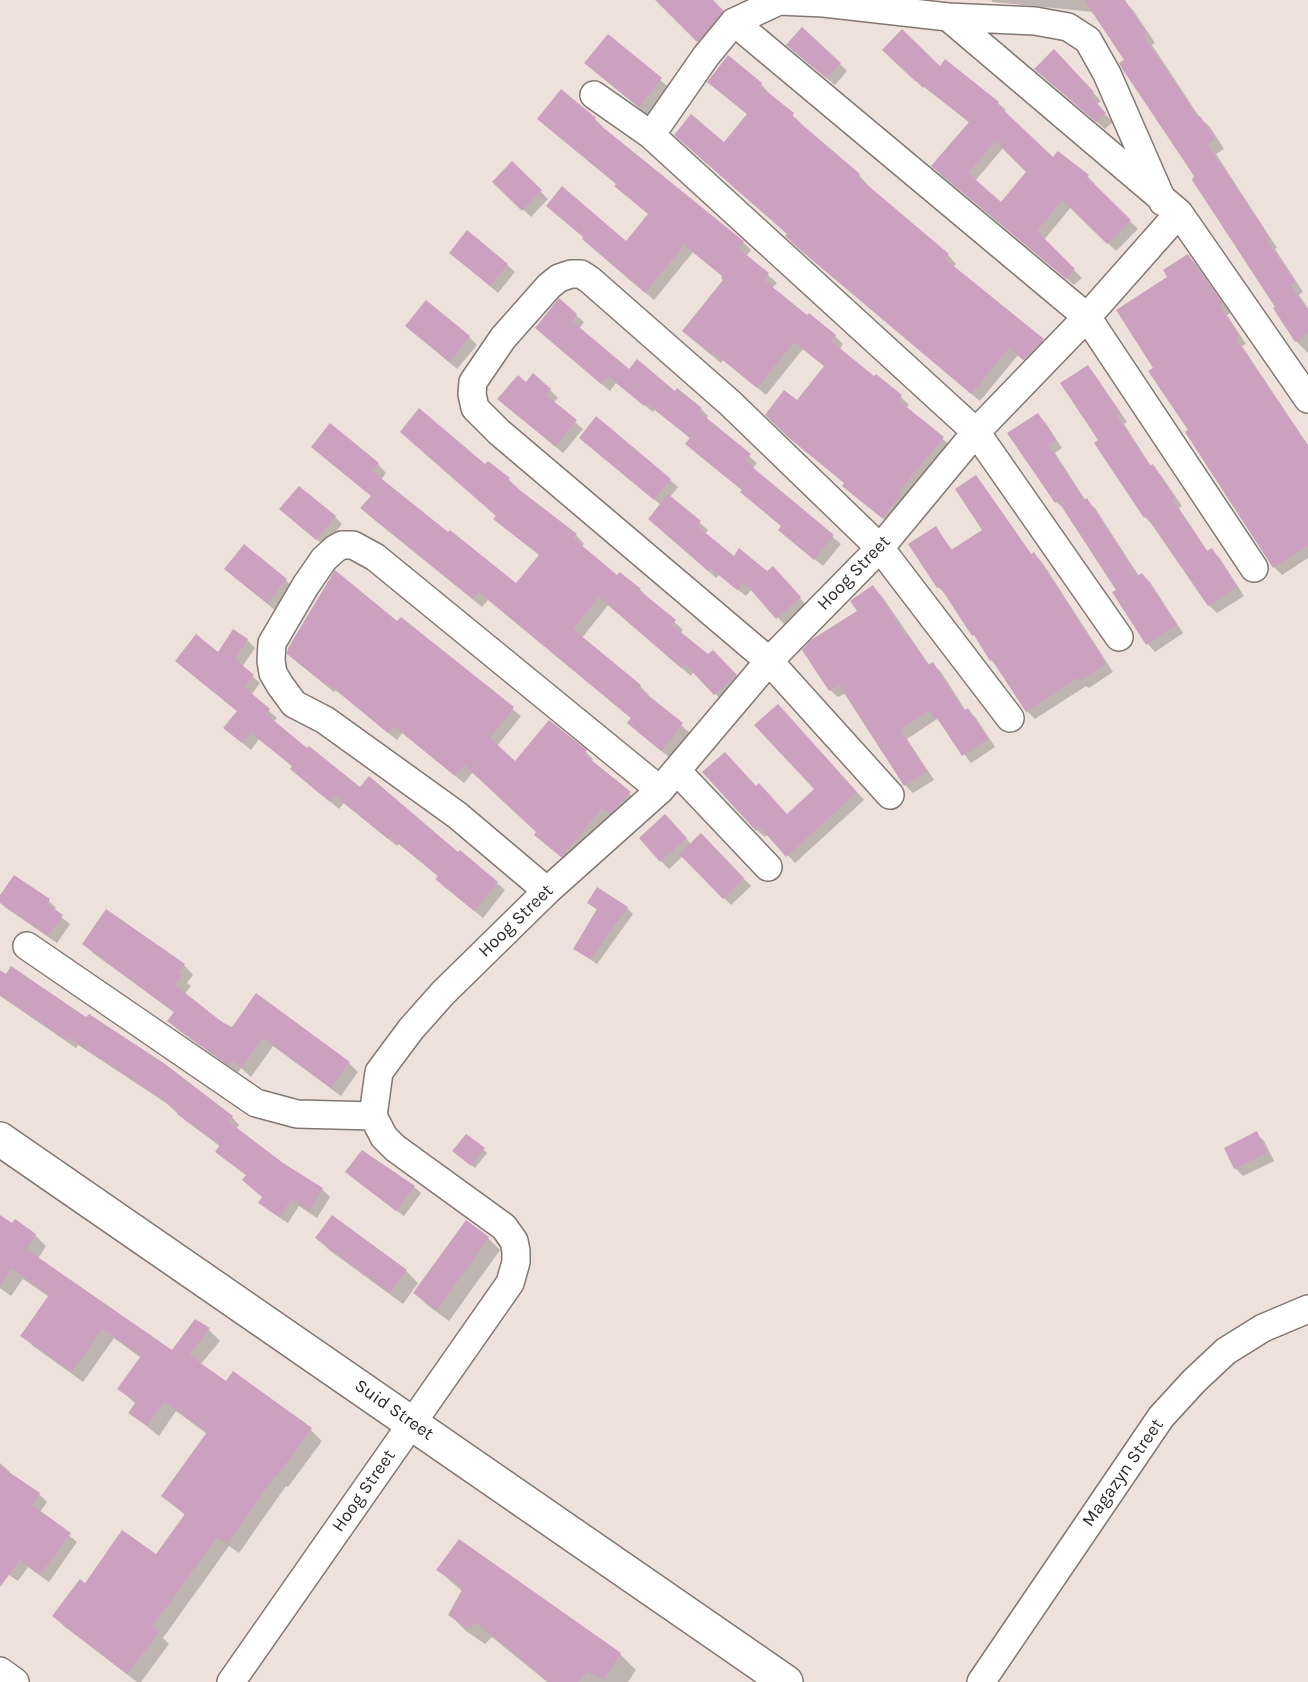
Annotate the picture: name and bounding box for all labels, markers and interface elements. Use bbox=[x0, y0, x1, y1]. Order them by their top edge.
street label: Hoog Street bbox=[813, 531, 895, 615]
street label: Hoog Street bbox=[474, 880, 558, 962]
street label: Suid Street bbox=[350, 1375, 438, 1445]
street label: Magazyn Street bbox=[1078, 1415, 1168, 1531]
street label: Hoog Street bbox=[328, 1446, 400, 1536]

